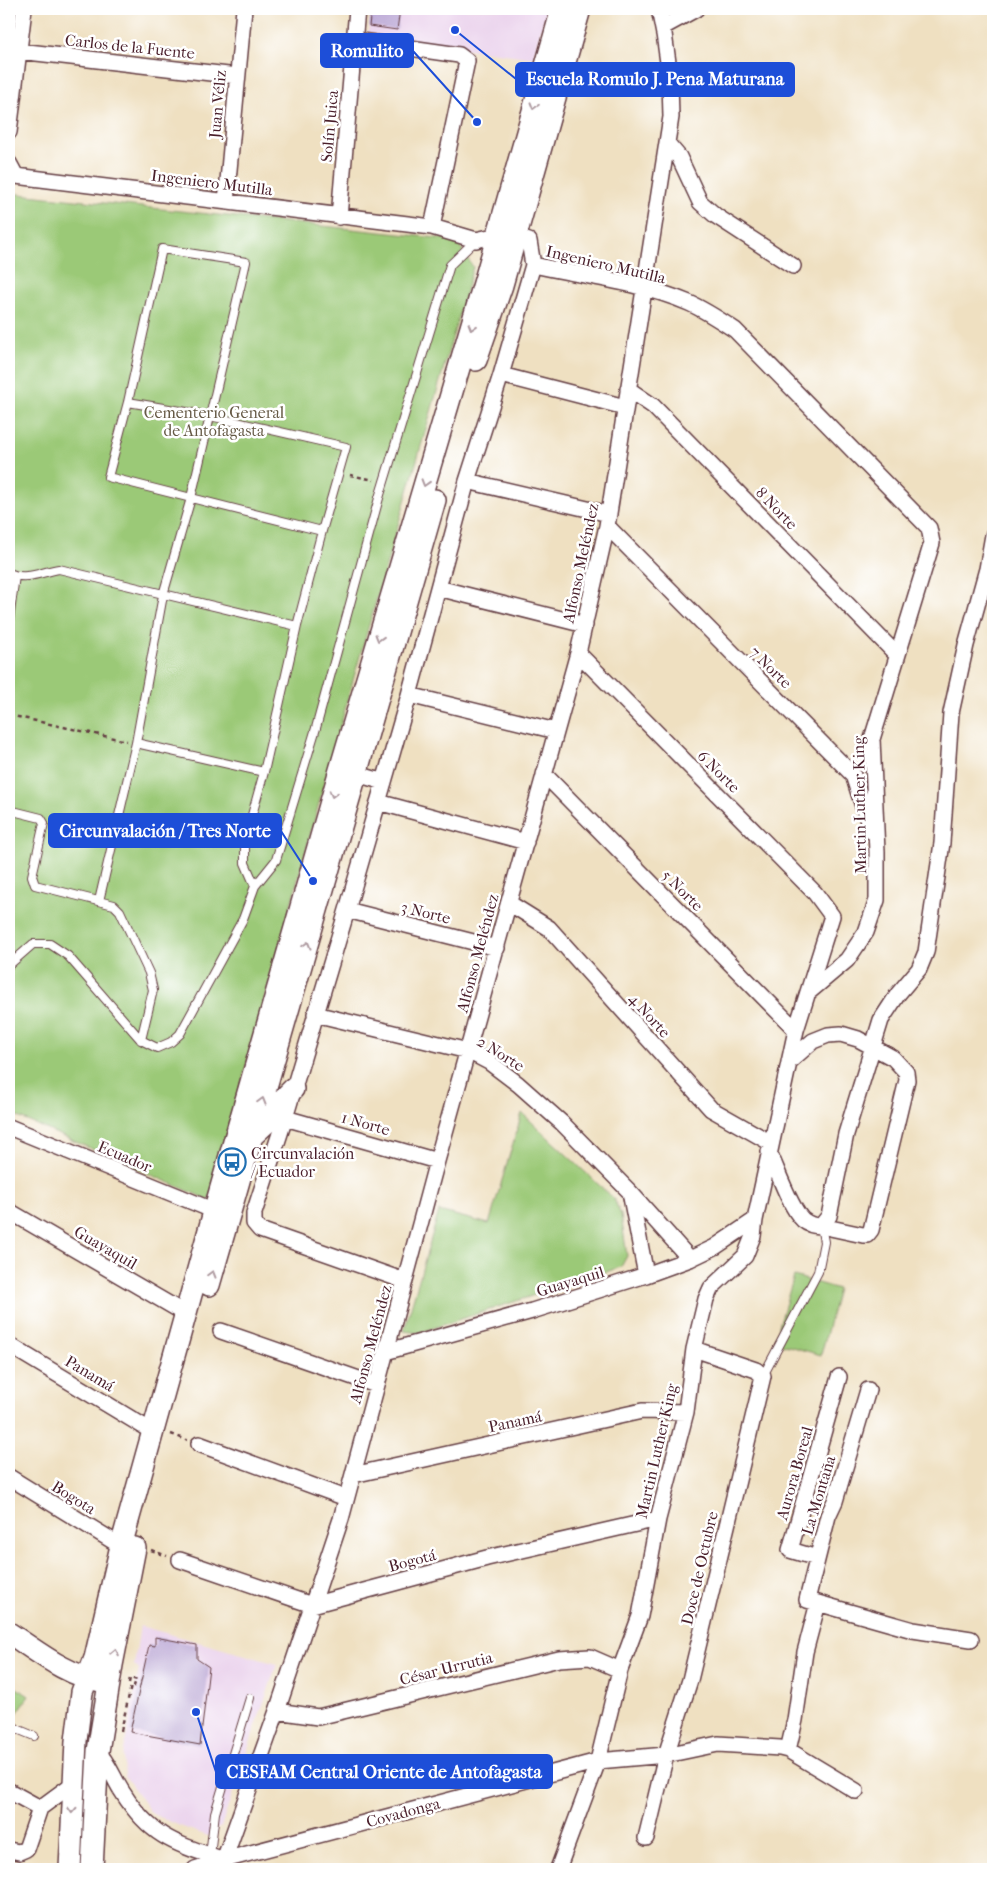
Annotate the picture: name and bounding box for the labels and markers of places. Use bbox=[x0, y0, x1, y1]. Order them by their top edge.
callout: Romulito bbox=[321, 34, 413, 67]
callout: Escuela Romulo J. Pena Maturana bbox=[516, 63, 794, 96]
callout: Circunvalación / Tres Norte bbox=[49, 814, 281, 847]
place label: Circunvalación / Ecuador bbox=[250, 1144, 355, 1181]
bus stop icon: Circunvalación / Ecuador bbox=[217, 1147, 247, 1177]
callout: CESFAM Central Oriente de Antofagasta bbox=[216, 1755, 552, 1788]

